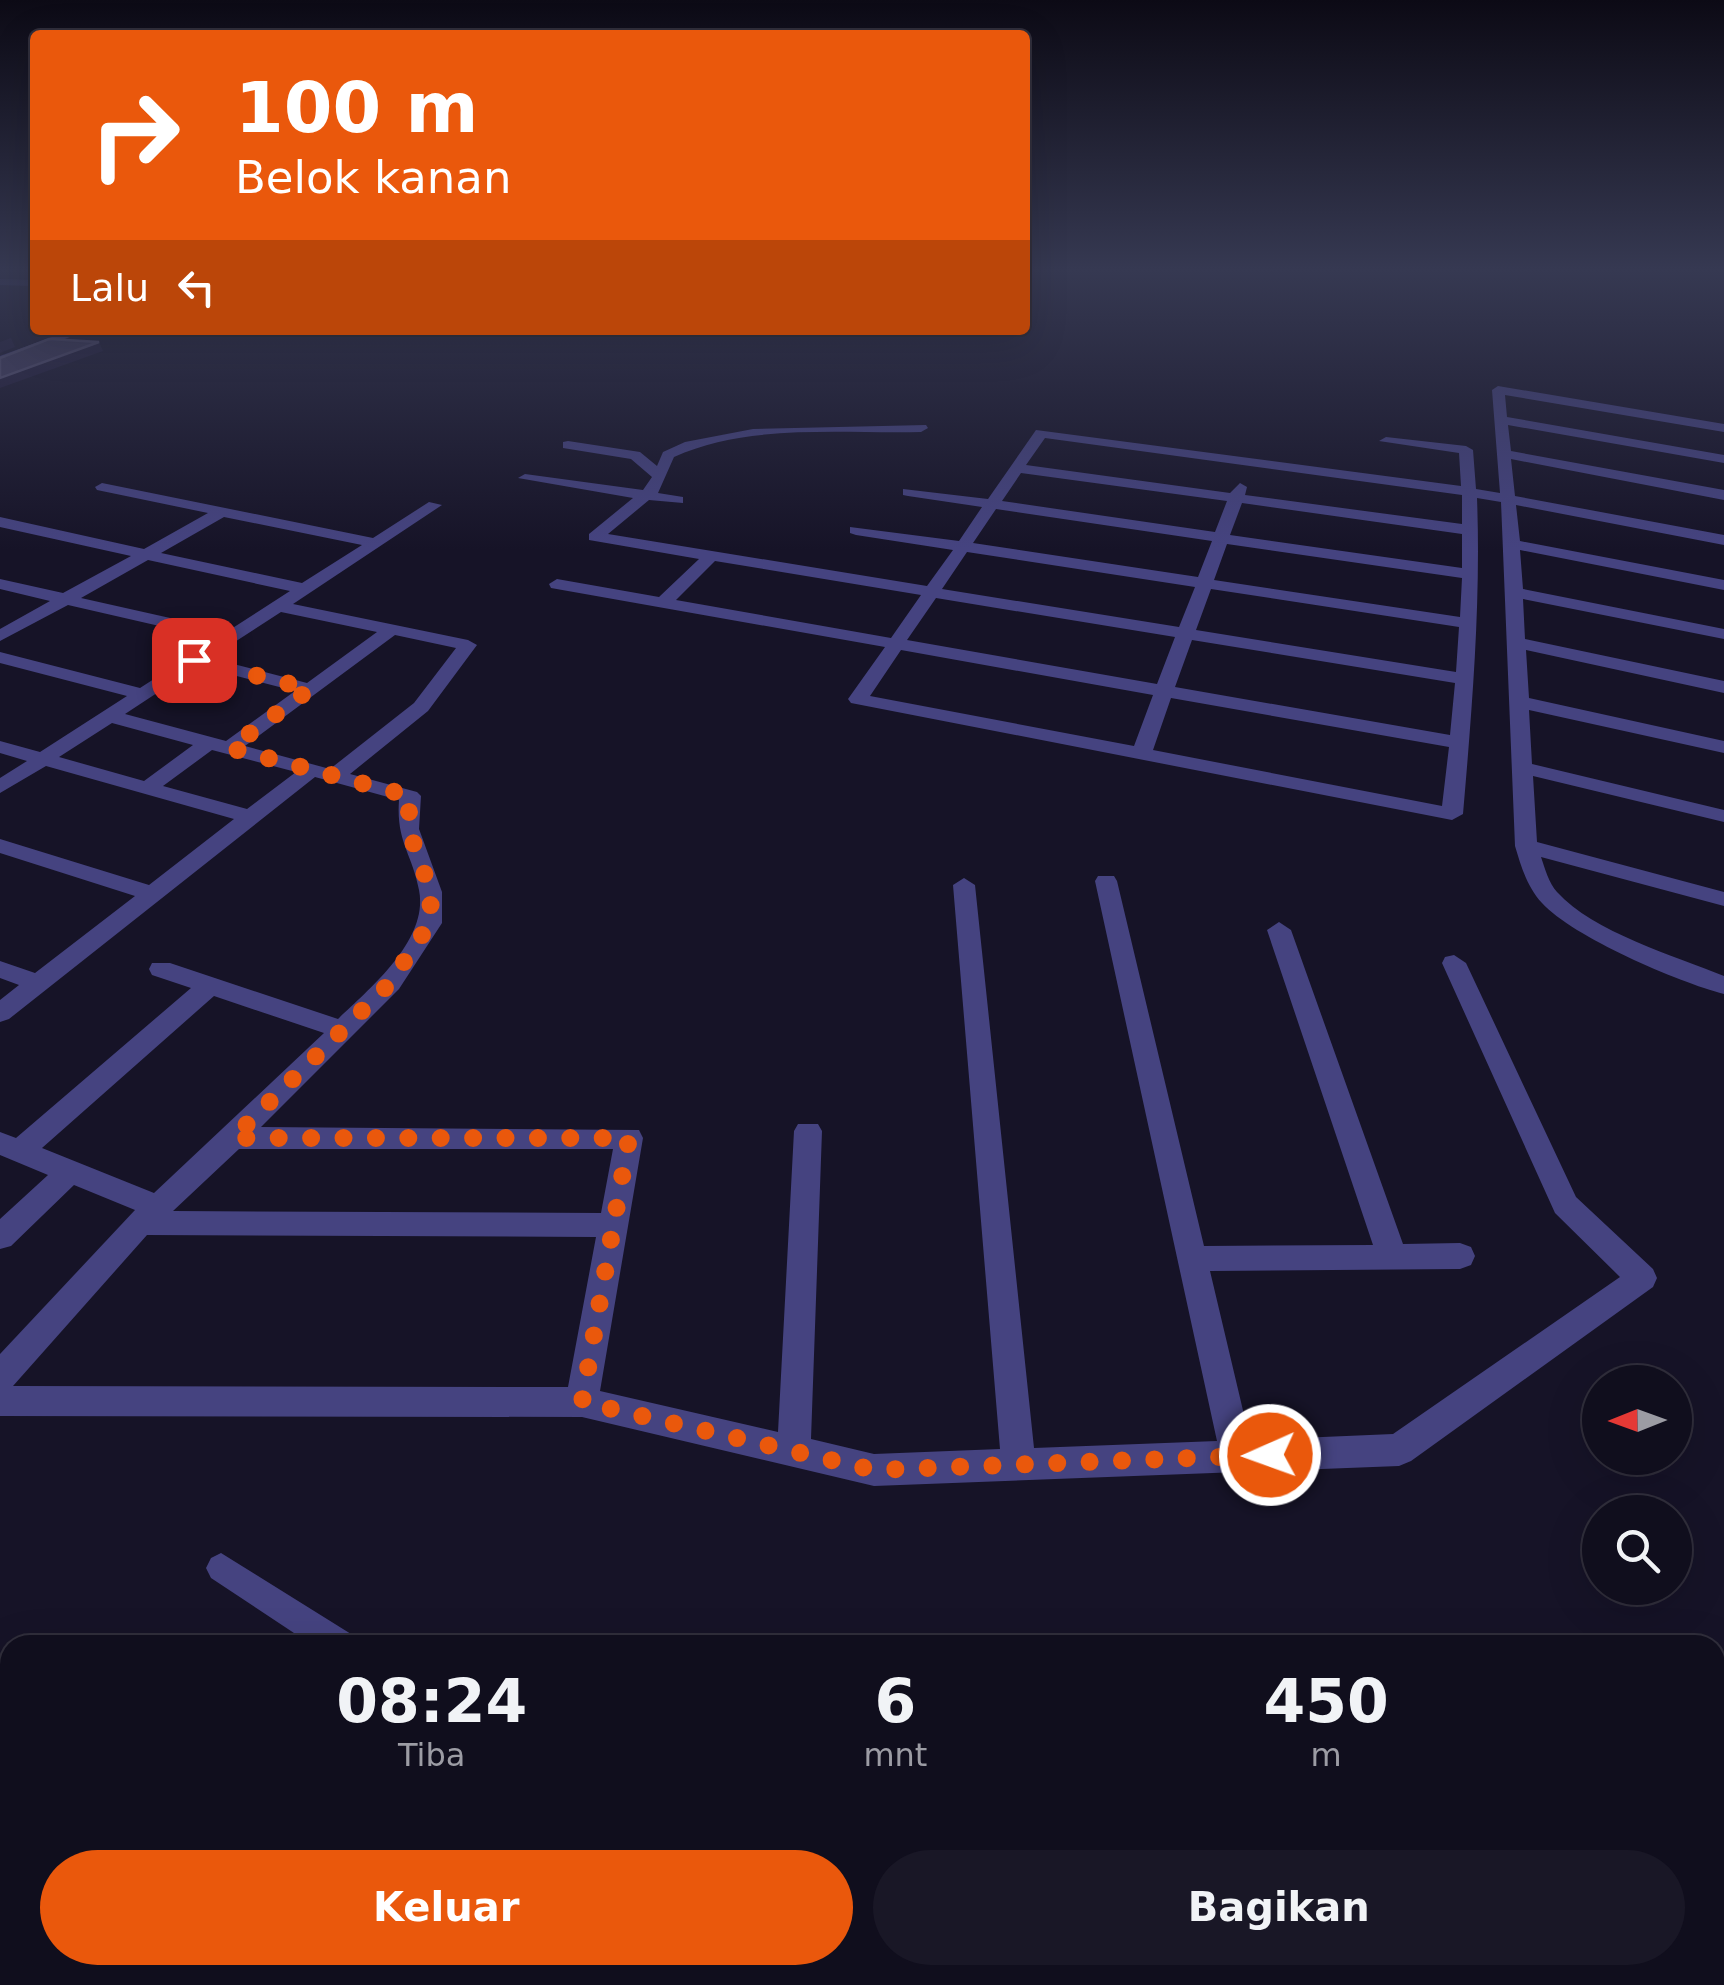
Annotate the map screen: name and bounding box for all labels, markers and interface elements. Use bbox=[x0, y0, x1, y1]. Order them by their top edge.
text: 100 m bbox=[235, 67, 478, 149]
icon: right bbox=[70, 70, 200, 200]
text: Belok kanan bbox=[235, 151, 511, 204]
icon: left bbox=[169, 260, 224, 315]
text: Lalu bbox=[70, 266, 149, 310]
pin bbox=[152, 618, 237, 703]
icon: arrive bbox=[167, 633, 222, 688]
north arrow bbox=[1582, 1365, 1692, 1475]
map controls bbox=[1582, 1365, 1692, 1605]
position arrow bbox=[1218, 1403, 1322, 1507]
button: search bbox=[1582, 1495, 1692, 1605]
text: 08:24 bbox=[336, 1666, 527, 1736]
text: 6 bbox=[875, 1666, 916, 1736]
text: 450 bbox=[1264, 1666, 1389, 1736]
text: Tiba bbox=[398, 1736, 465, 1774]
text: mnt bbox=[863, 1736, 927, 1774]
text: m bbox=[1311, 1736, 1342, 1774]
button: Keluar bbox=[40, 1850, 853, 1965]
button: Bagikan bbox=[873, 1850, 1685, 1965]

